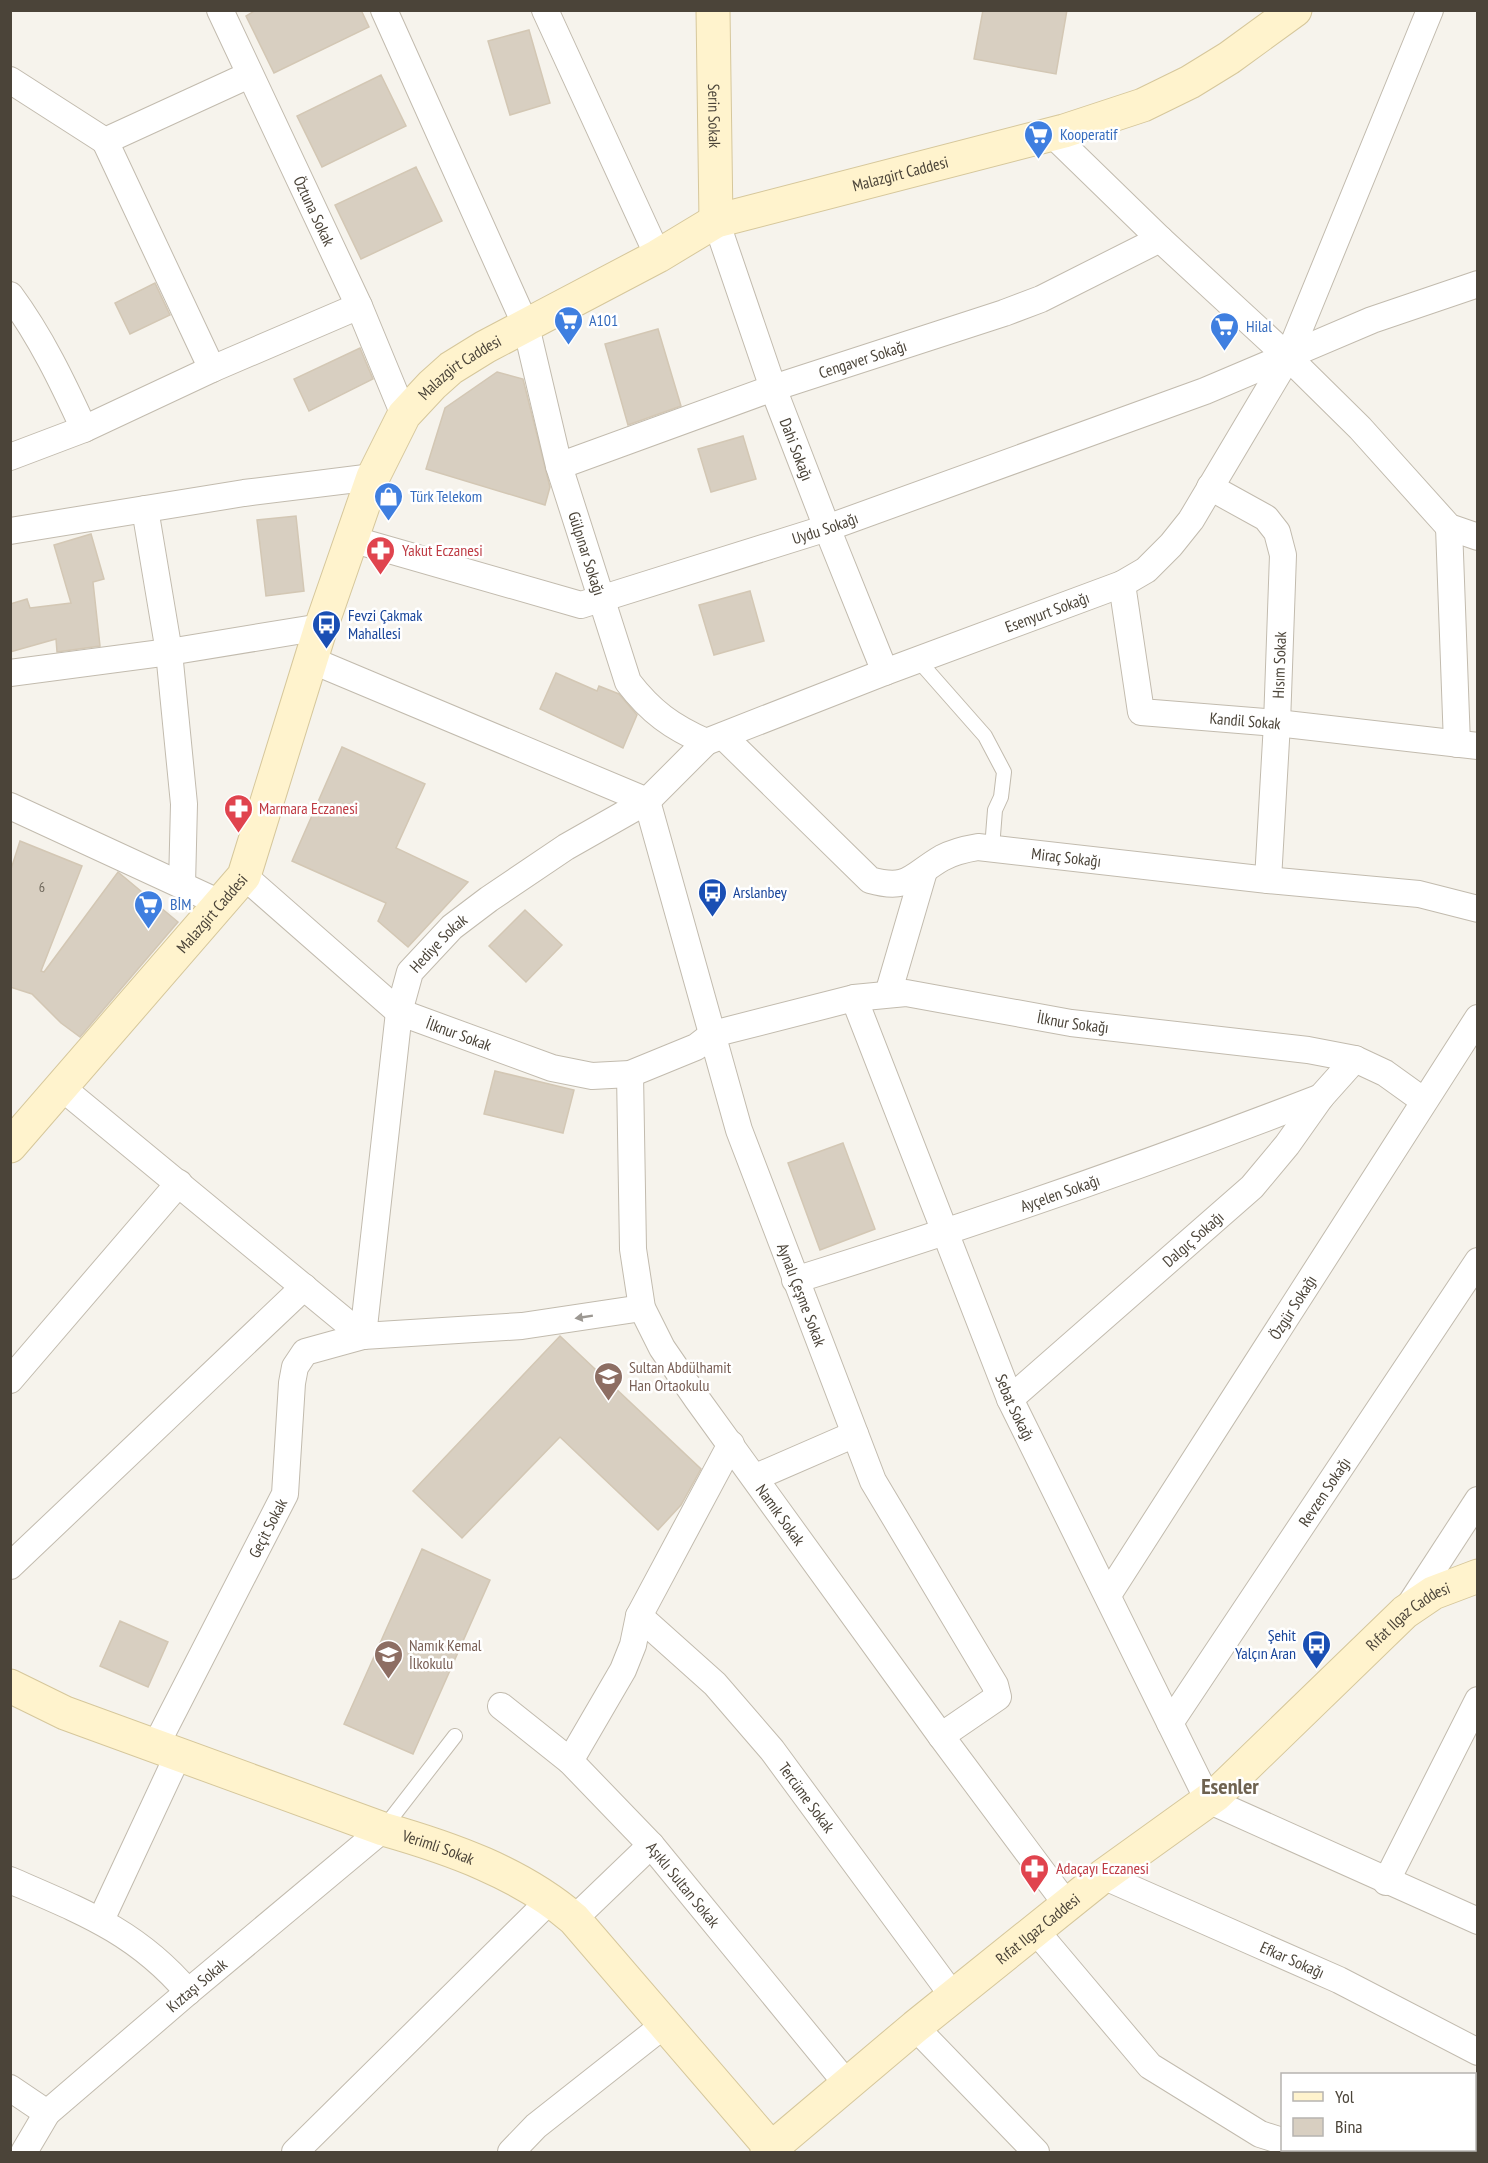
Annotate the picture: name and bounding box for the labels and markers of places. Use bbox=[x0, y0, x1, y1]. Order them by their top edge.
supermarket icon: Kooperatif bbox=[1023, 118, 1055, 160]
place label: Kooperatif bbox=[1060, 124, 1118, 144]
supermarket icon: A101 bbox=[552, 304, 584, 346]
place label: A101 bbox=[589, 310, 618, 330]
supermarket icon: Hilal bbox=[1209, 310, 1241, 352]
place label: Hilal bbox=[1246, 316, 1272, 336]
shop icon: Türk Telekom bbox=[373, 480, 405, 522]
place label: Türk Telekom bbox=[410, 486, 482, 506]
pharmacy icon: Yakut Eczanesi bbox=[365, 534, 397, 576]
place label: Yakut Eczanesi bbox=[402, 540, 483, 560]
place label: Fevzi Çakmak Mahallesi bbox=[348, 605, 423, 643]
bus stop icon: Fevzi Çakmak Mahallesi bbox=[311, 608, 343, 650]
pharmacy icon: Marmara Eczanesi bbox=[222, 792, 254, 834]
place label: Marmara Eczanesi bbox=[259, 798, 358, 818]
bus stop icon: Arslanbey bbox=[696, 876, 728, 918]
place label: Arslanbey bbox=[733, 882, 787, 902]
supermarket icon: BİM bbox=[133, 888, 165, 930]
place label: BİM bbox=[170, 894, 191, 914]
place label: Sultan Abdülhamit Han Ortaokulu bbox=[629, 1357, 732, 1395]
school or university icon: Sultan Abdülhamit Han Ortaokulu bbox=[592, 1360, 624, 1402]
place label: Şehit Yalçın Aran bbox=[1235, 1625, 1297, 1663]
bus stop icon: Şehit Yalçın Aran bbox=[1301, 1628, 1333, 1670]
place label: Namık Kemal İlkokulu bbox=[409, 1635, 482, 1673]
school or university icon: Namık Kemal İlkokulu bbox=[372, 1638, 404, 1680]
pharmacy icon: Adaçayı Eczanesi bbox=[1019, 1852, 1051, 1894]
place label: Adaçayı Eczanesi bbox=[1056, 1858, 1149, 1878]

